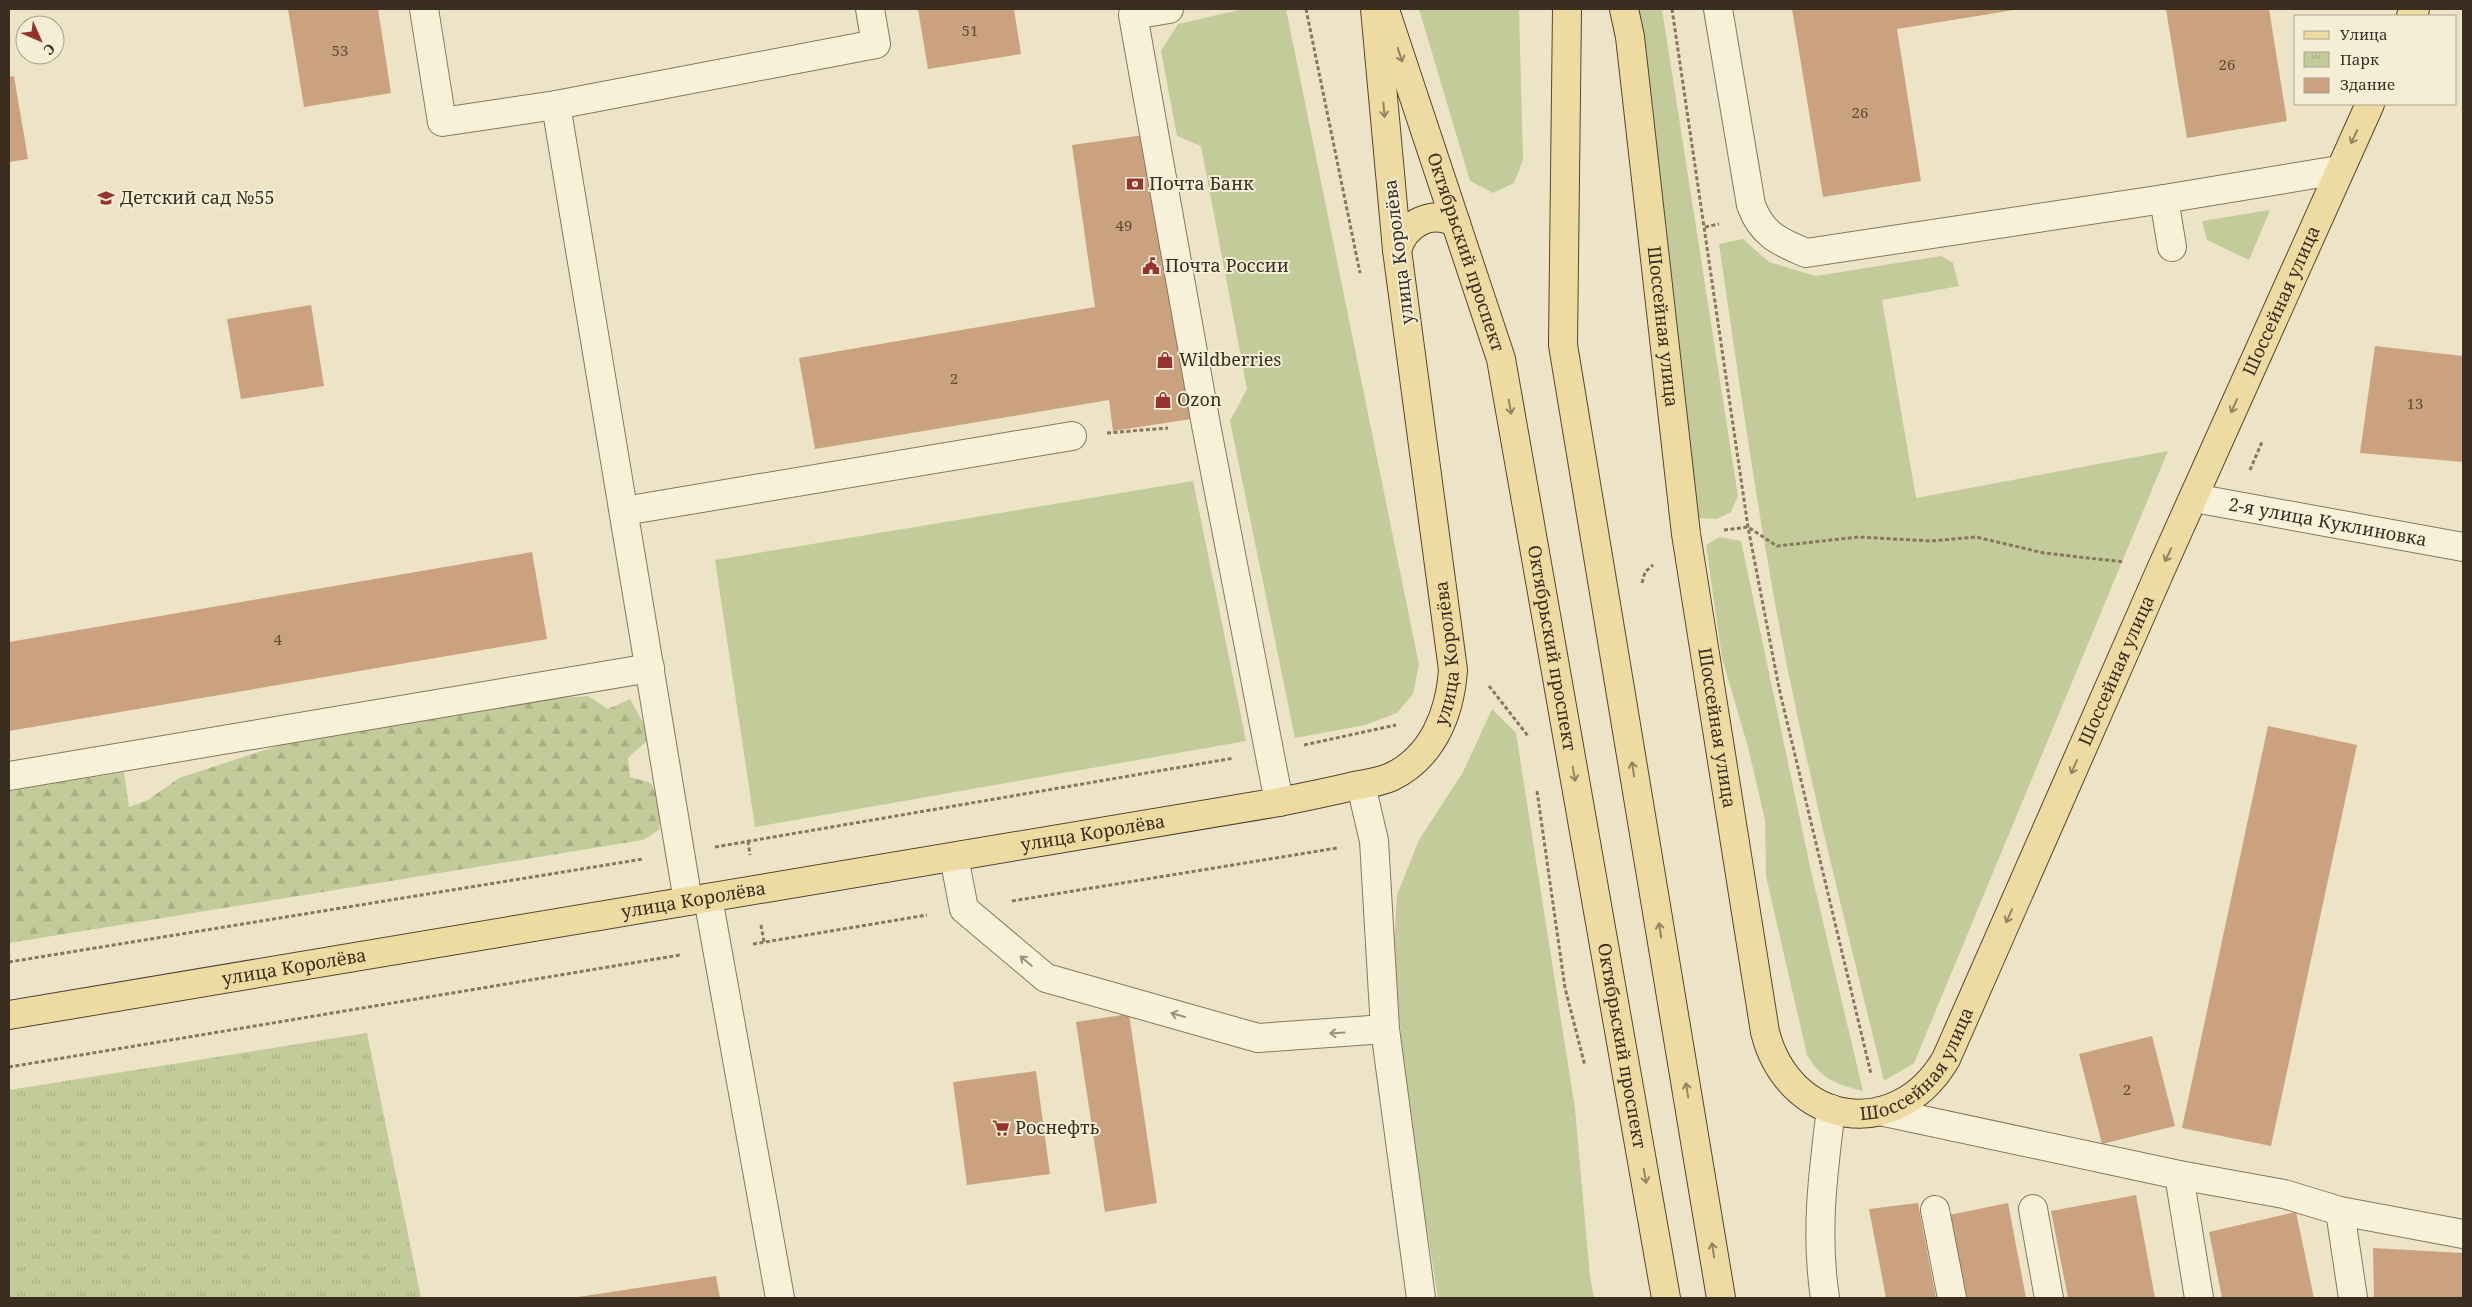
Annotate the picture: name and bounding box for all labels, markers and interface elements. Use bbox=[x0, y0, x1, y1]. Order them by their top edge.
north arrow bbox=[15, 15, 65, 65]
legend bbox=[2294, 15, 2457, 105]
house number: 51 bbox=[962, 20, 978, 40]
text: Улица bbox=[2340, 24, 2388, 44]
text: С bbox=[40, 40, 60, 60]
house number: 53 bbox=[332, 40, 348, 60]
one-way arrow bbox=[1396, 47, 1405, 62]
text: Парк bbox=[2340, 49, 2379, 69]
house number: 26 bbox=[2219, 54, 2235, 74]
text: Здание bbox=[2340, 74, 2395, 94]
one-way arrow bbox=[1380, 101, 1389, 117]
house number: 26 bbox=[1852, 102, 1868, 122]
one-way arrow bbox=[2349, 129, 2359, 144]
street label: Октябрьский проспект bbox=[1422, 149, 1511, 355]
place label: Почта Банк bbox=[1149, 171, 1254, 195]
bank icon: Почта Банк bbox=[1125, 174, 1145, 194]
street label: улица Королёва bbox=[1377, 178, 1419, 326]
place label: Детский сад №55 bbox=[120, 185, 275, 209]
school or university icon: Детский сад №55 bbox=[96, 188, 116, 208]
house number: 49 bbox=[1116, 215, 1132, 235]
street label: Шоссейная улица bbox=[2237, 221, 2325, 379]
street label: Шоссейная улица bbox=[1643, 245, 1685, 408]
place label: Почта России bbox=[1165, 253, 1289, 277]
public building icon: Почта России bbox=[1141, 256, 1161, 276]
place label: Wildberries bbox=[1179, 347, 1281, 371]
shop icon: Wildberries bbox=[1155, 350, 1175, 370]
house number: 2 bbox=[950, 368, 958, 388]
place label: Ozon bbox=[1177, 387, 1222, 411]
shop icon: Ozon bbox=[1153, 390, 1173, 410]
house number: 13 bbox=[2407, 393, 2423, 413]
one-way arrow bbox=[2229, 398, 2239, 413]
one-way arrow bbox=[1505, 399, 1515, 415]
street label: 2-я улица Куклиновка bbox=[2227, 492, 2429, 551]
street label: Октябрьский проспект bbox=[1523, 543, 1583, 753]
one-way arrow bbox=[2162, 547, 2172, 562]
street label: улица Королёва bbox=[1428, 580, 1464, 729]
street label: Шоссейная улица bbox=[2072, 591, 2159, 749]
house number: 4 bbox=[274, 629, 283, 649]
street label: Шоссейная улица bbox=[1693, 646, 1742, 810]
one-way arrow bbox=[2069, 759, 2079, 774]
one-way arrow bbox=[1628, 762, 1638, 778]
one-way arrow bbox=[1570, 766, 1579, 782]
street label: улица Королёва bbox=[1019, 808, 1167, 856]
street label: улица Королёва bbox=[619, 875, 767, 923]
one-way arrow bbox=[2003, 908, 2013, 923]
one-way arrow bbox=[1655, 922, 1665, 938]
street label: Октябрьский проспект bbox=[1593, 941, 1653, 1151]
street label: улица Королёва bbox=[220, 942, 368, 990]
one-way arrow bbox=[1020, 956, 1033, 967]
street label: Шоссейная улица bbox=[1858, 1003, 1978, 1125]
one-way arrow bbox=[1170, 1010, 1186, 1019]
one-way arrow bbox=[1329, 1028, 1345, 1037]
house number: 2 bbox=[2123, 1079, 2131, 1099]
one-way arrow bbox=[1681, 1082, 1691, 1098]
place label: Роснефть bbox=[1015, 1115, 1100, 1139]
supermarket icon: Роснефть bbox=[991, 1118, 1011, 1138]
one-way arrow bbox=[1640, 1167, 1650, 1183]
one-way arrow bbox=[1708, 1243, 1718, 1259]

